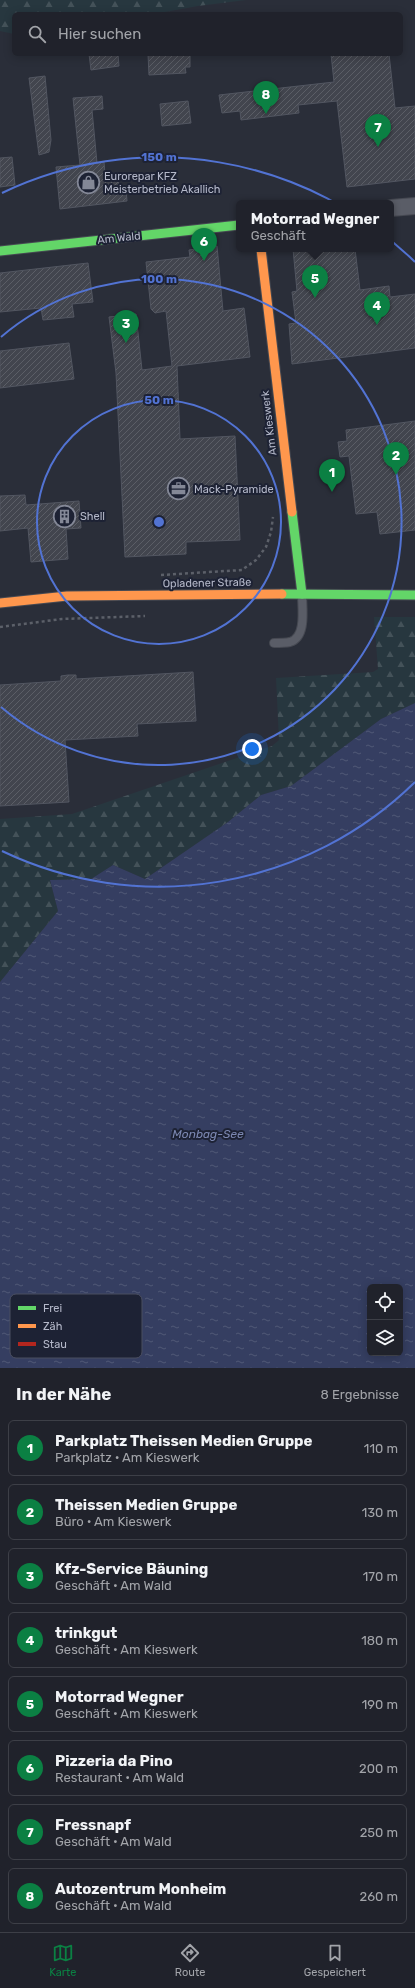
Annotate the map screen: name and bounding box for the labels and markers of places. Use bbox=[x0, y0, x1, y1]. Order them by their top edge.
pin: 8 bbox=[253, 81, 279, 114]
pin: 7 bbox=[365, 114, 391, 147]
shop icon: Eurorepar KFZ Meisterbetrieb Akallich bbox=[75, 169, 101, 195]
place label: Eurorepar KFZ Meisterbetrieb Akallich bbox=[104, 170, 221, 196]
pin: 6 bbox=[191, 228, 217, 261]
pin: 5 bbox=[302, 265, 328, 298]
pin: 4 bbox=[364, 292, 390, 325]
pin: 3 bbox=[113, 310, 139, 343]
pin: 2 bbox=[383, 442, 409, 475]
pin: 1 bbox=[319, 459, 345, 492]
office icon: Mack-Pyramide bbox=[166, 476, 192, 502]
place label: Mack-Pyramide bbox=[194, 483, 274, 496]
building icon: Shell bbox=[52, 503, 78, 529]
place label: Shell bbox=[80, 510, 105, 523]
centre of rings bbox=[152, 515, 166, 529]

